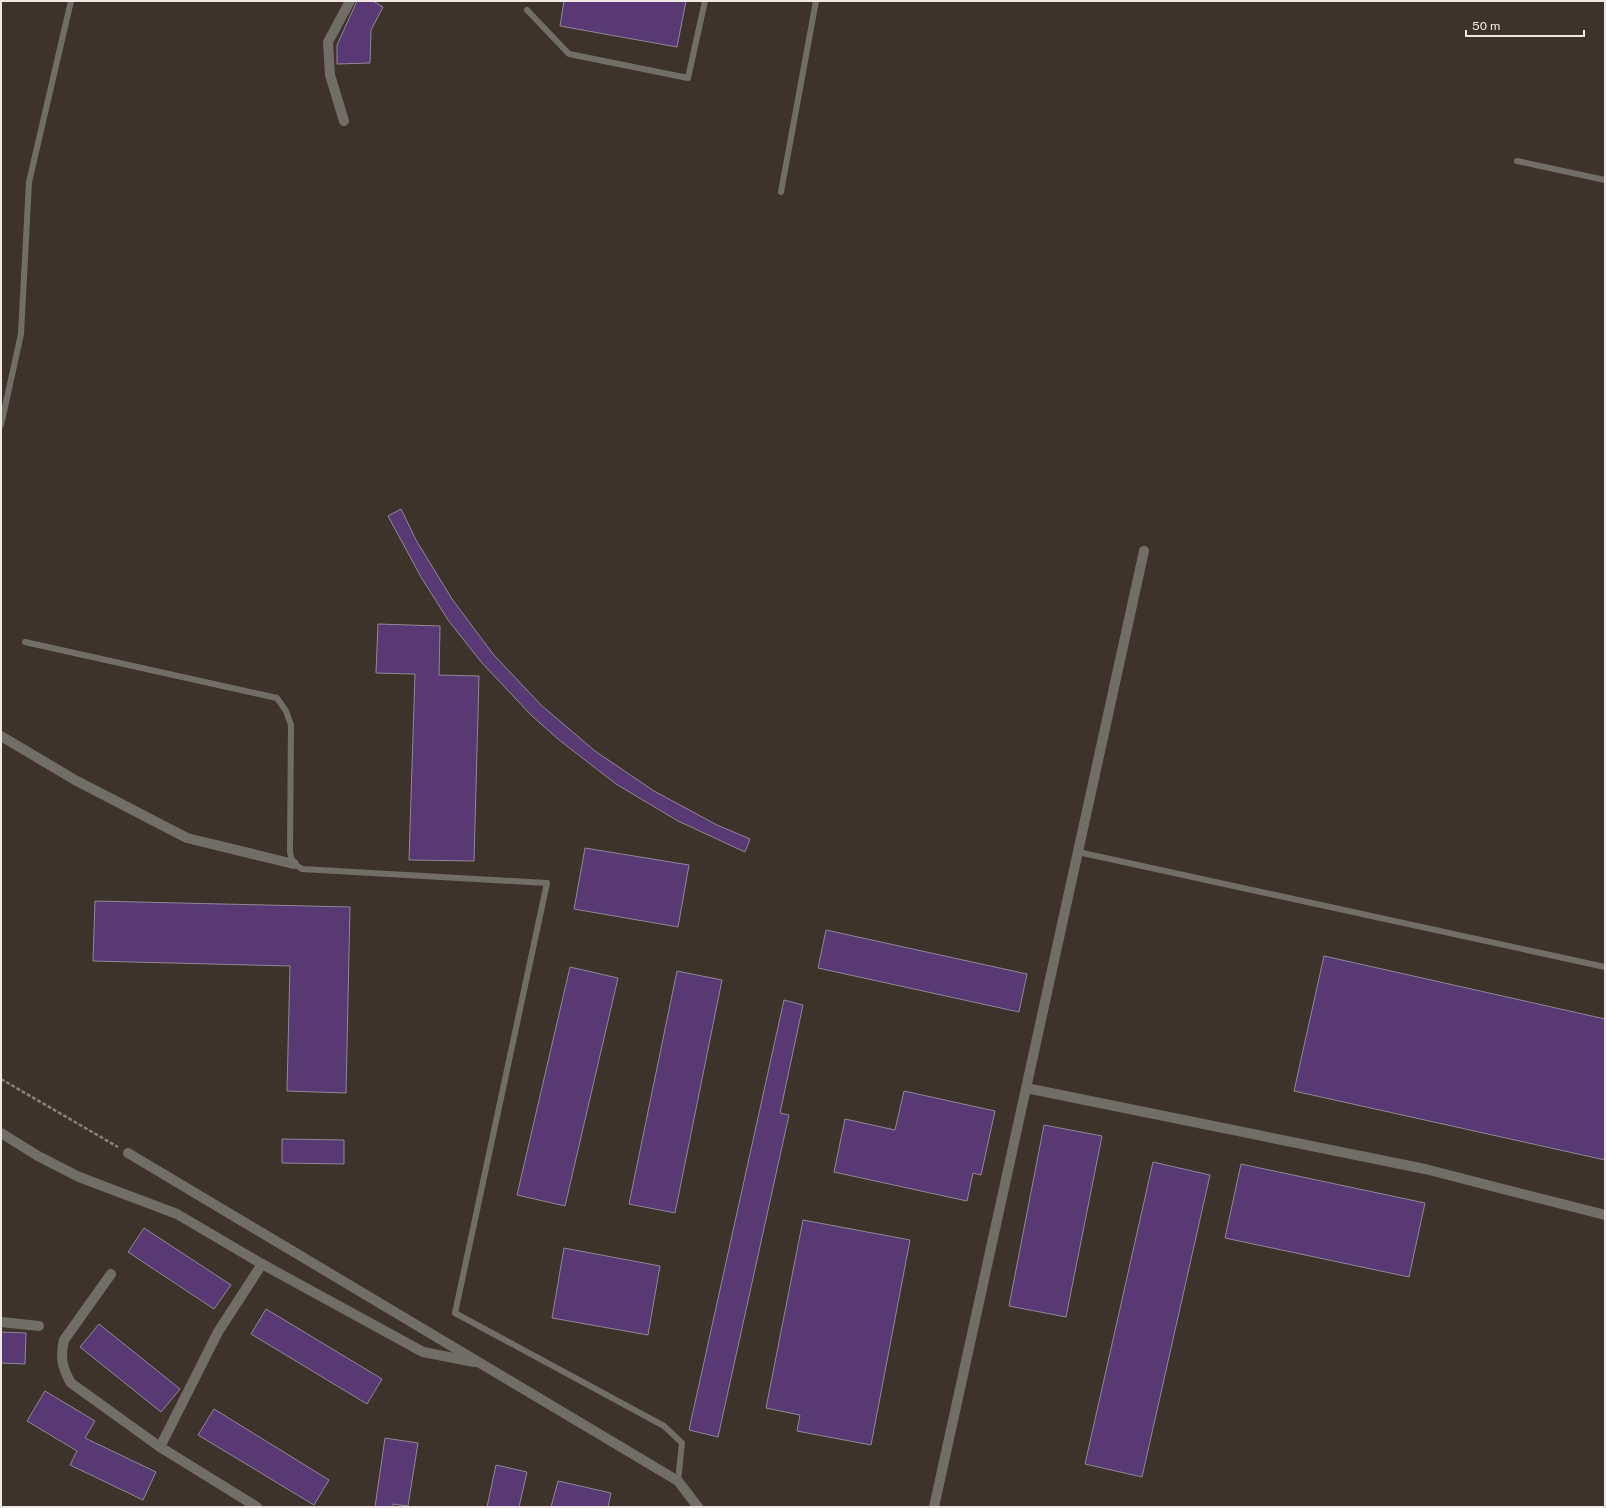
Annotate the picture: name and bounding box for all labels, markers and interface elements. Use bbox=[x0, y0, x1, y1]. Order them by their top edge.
scale bar bbox=[1466, 12, 1584, 38]
text: 50 m bbox=[1472, 19, 1500, 33]

